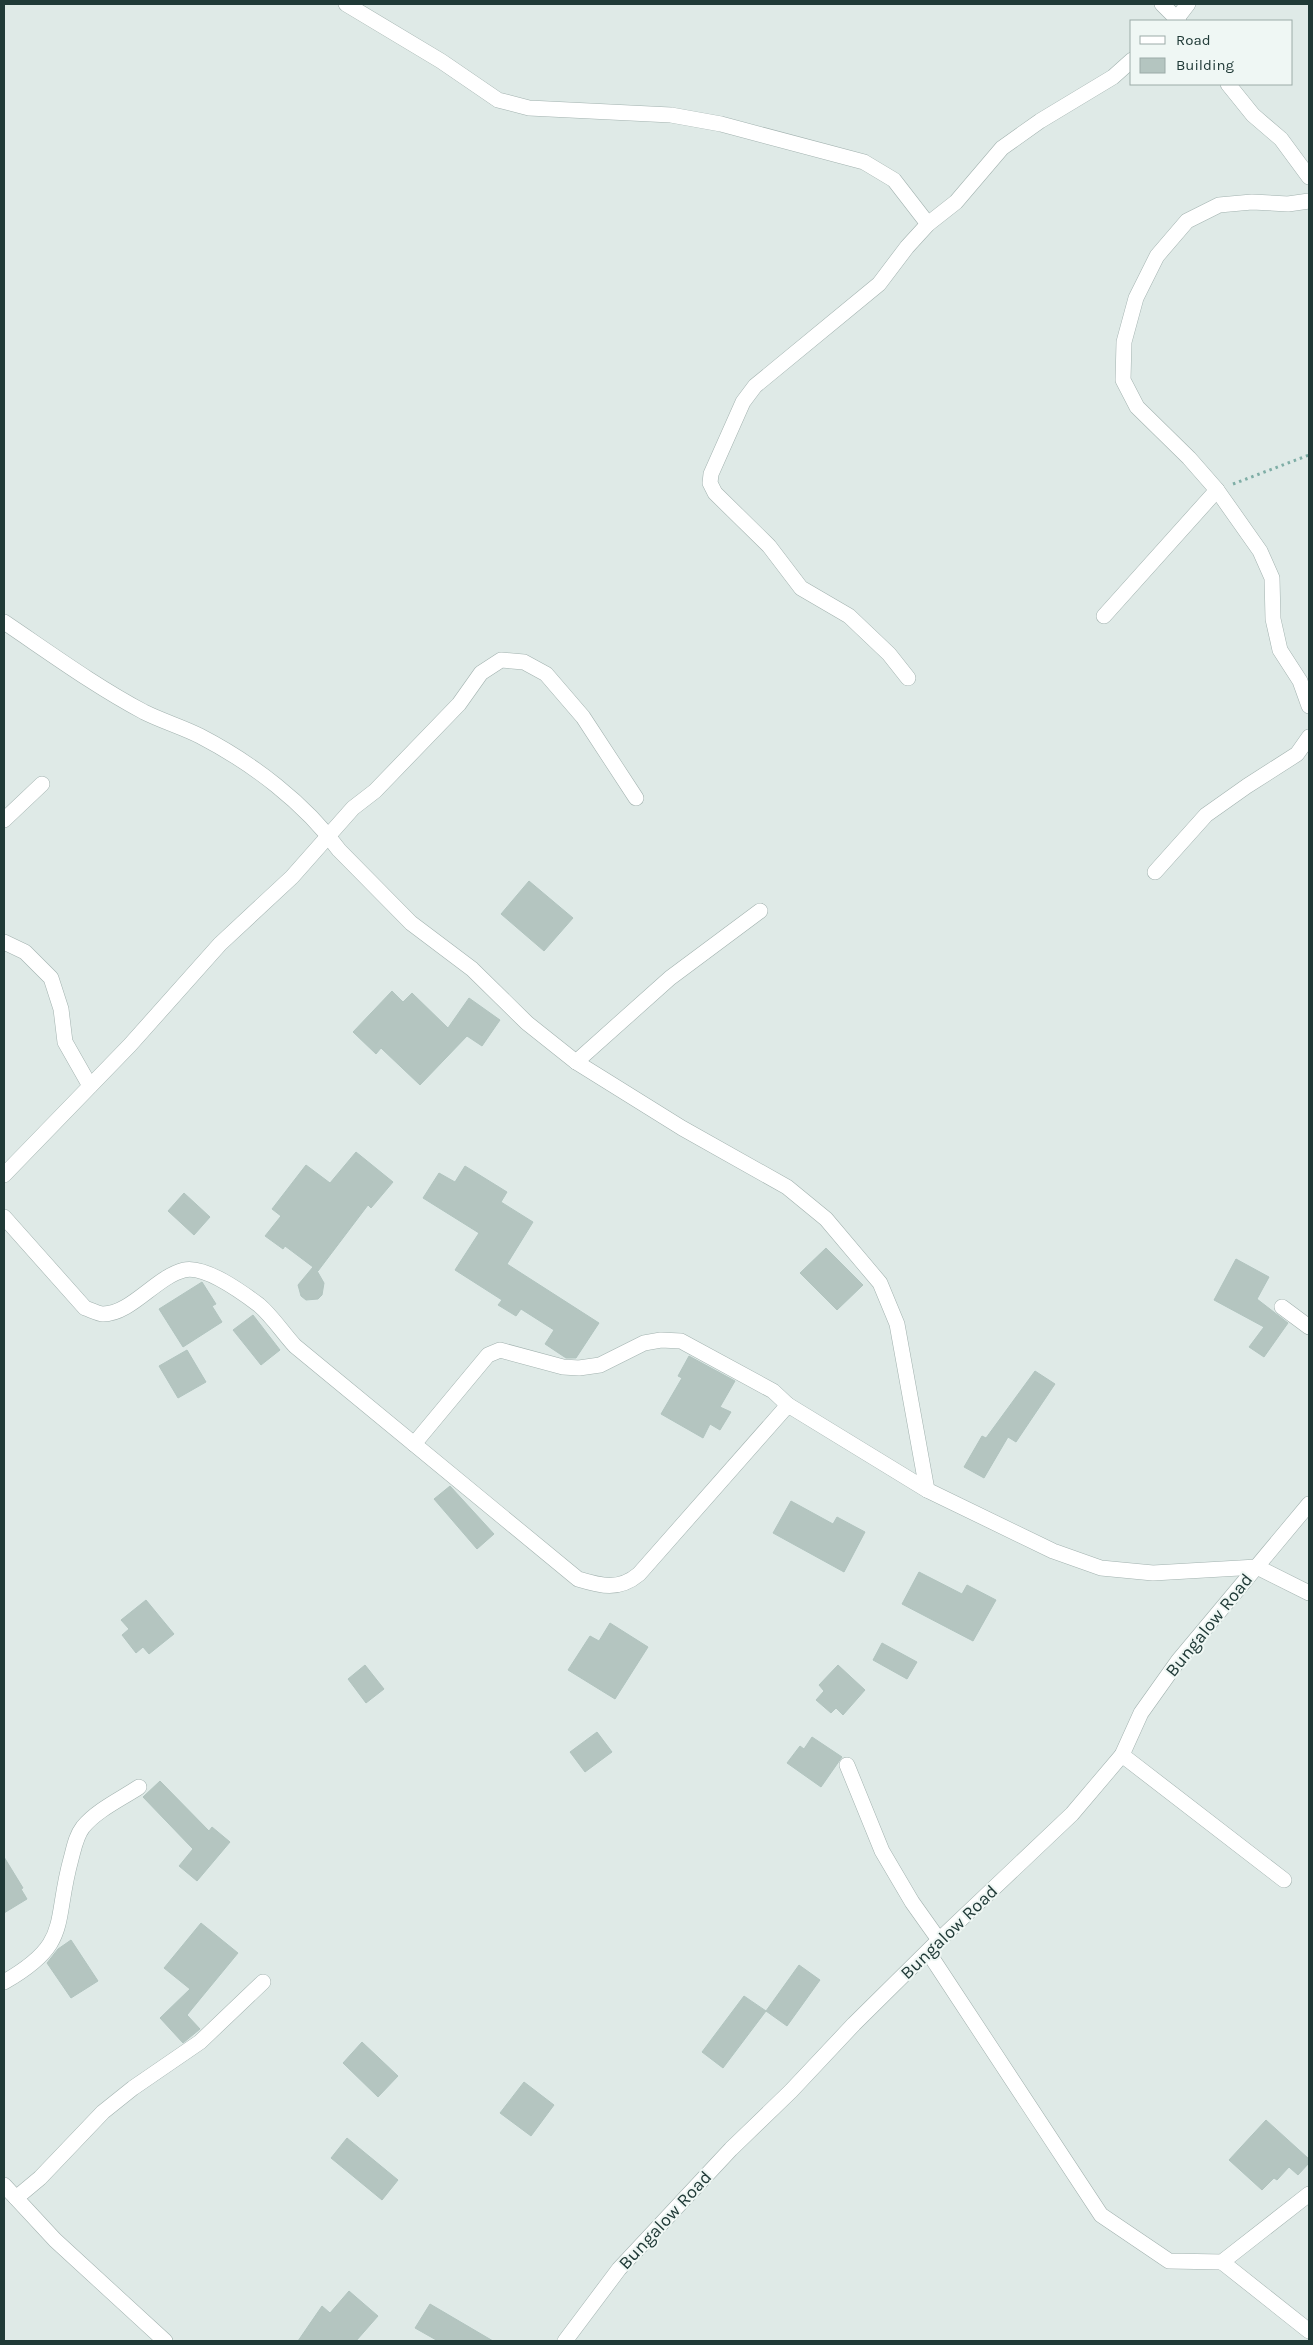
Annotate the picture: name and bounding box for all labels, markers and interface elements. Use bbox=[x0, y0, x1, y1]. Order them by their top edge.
legend bbox=[1130, 20, 1293, 85]
text: Road bbox=[1176, 31, 1211, 49]
text: Building bbox=[1176, 56, 1234, 74]
street label: Bungalow Road bbox=[1161, 1569, 1257, 1681]
street label: Bungalow Road bbox=[896, 1880, 1002, 1984]
street label: Bungalow Road bbox=[614, 2166, 716, 2274]

